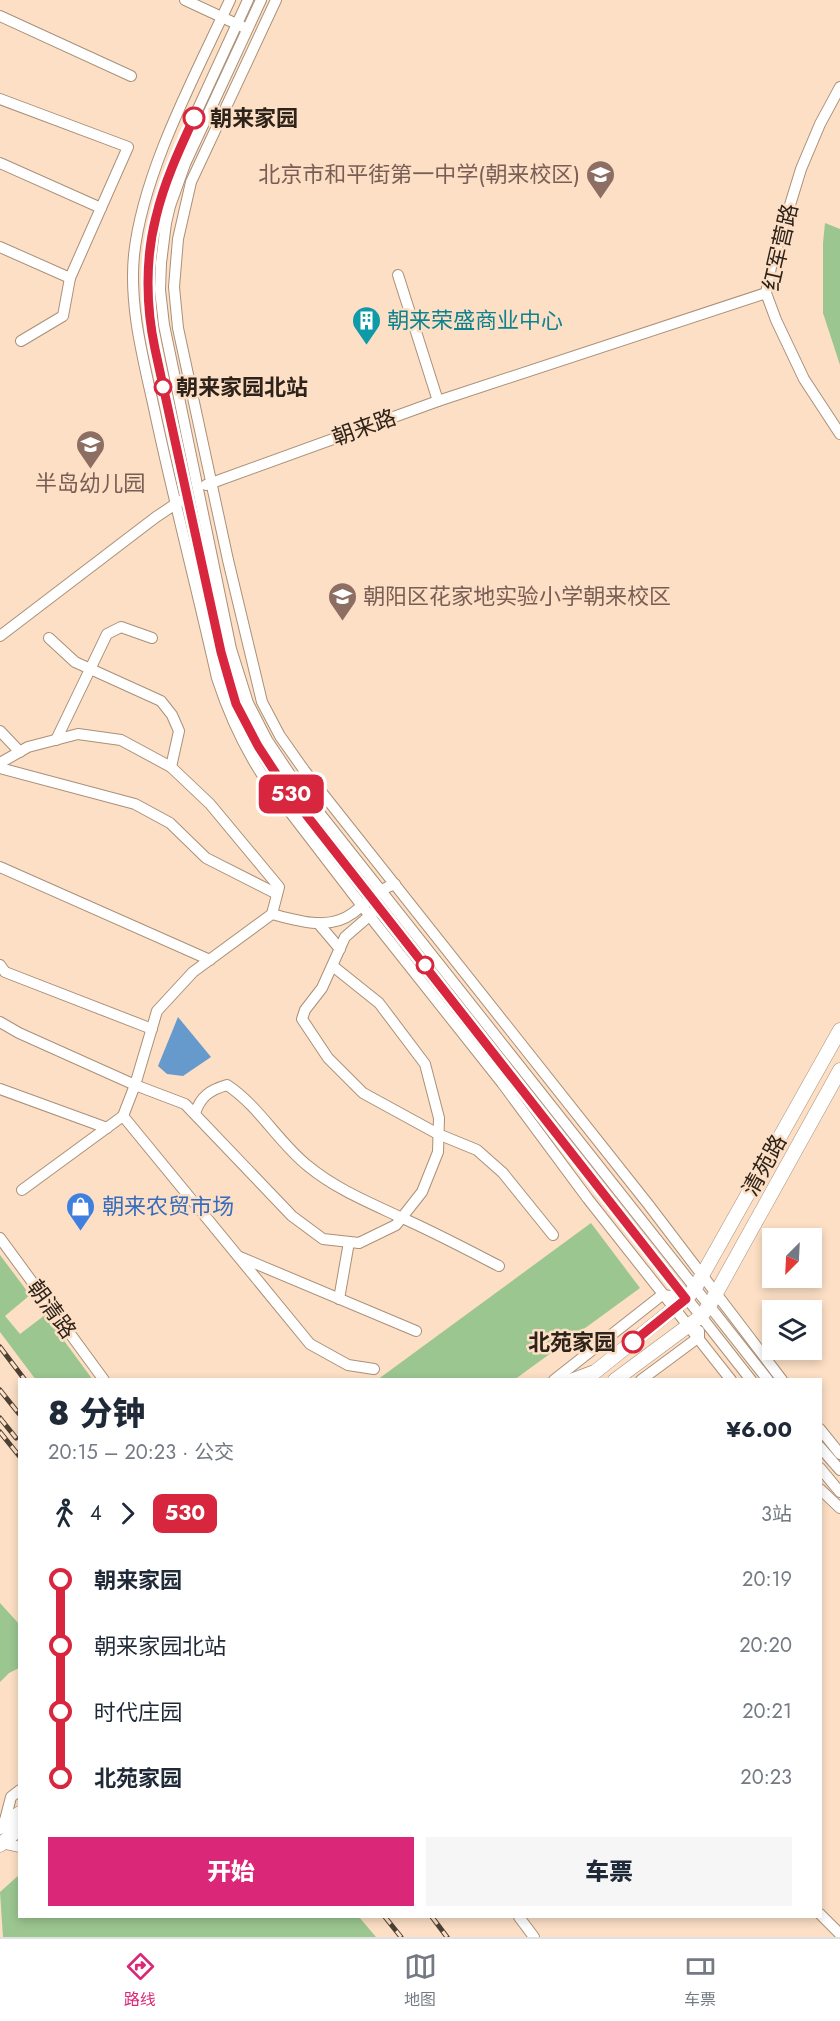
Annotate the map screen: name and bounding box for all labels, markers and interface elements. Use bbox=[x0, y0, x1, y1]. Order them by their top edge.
place label: 朝来家园 bbox=[210, 102, 298, 134]
marker: 朝来家园 bbox=[183, 107, 205, 129]
place label: 北京市和平街第一中学(朝来校区) bbox=[258, 158, 580, 190]
school or university icon: 北京市和平街第一中学(朝来校区) bbox=[585, 158, 617, 200]
street label: 红军营路 bbox=[755, 201, 805, 293]
building icon: 朝来荣盛商业中心 bbox=[350, 304, 382, 346]
place label: 朝来荣盛商业中心 bbox=[387, 304, 563, 336]
place label: 朝来家园北站 bbox=[176, 371, 308, 403]
marker: 朝来家园北站 bbox=[154, 378, 172, 396]
street label: 朝来路 bbox=[328, 401, 400, 453]
school or university icon: 半岛幼儿园 bbox=[74, 428, 106, 470]
place label: 半岛幼儿园 bbox=[35, 467, 145, 499]
school or university icon: 朝阳区花家地实验小学朝来校区 bbox=[326, 580, 358, 622]
place label: 朝阳区花家地实验小学朝来校区 bbox=[363, 580, 671, 612]
line badge: 530 bbox=[256, 774, 326, 814]
text: 530 bbox=[271, 779, 311, 809]
unlabelled marker bbox=[416, 956, 434, 974]
street label: 清苑路 bbox=[734, 1128, 794, 1202]
shop icon: 朝来农贸市场 bbox=[65, 1190, 97, 1232]
place label: 朝来农贸市场 bbox=[102, 1190, 234, 1222]
north arrow bbox=[762, 1228, 822, 1288]
map controls bbox=[762, 1228, 822, 1360]
street label: 朝清路 bbox=[20, 1273, 84, 1345]
button: layers bbox=[762, 1300, 822, 1360]
place label: 北苑家园 bbox=[528, 1326, 616, 1358]
marker: 北苑家园 bbox=[622, 1331, 644, 1353]
text: 8 分钟 bbox=[48, 1390, 145, 1437]
text: ¥6.00 bbox=[726, 1413, 792, 1445]
text: 20:15 – 20:23 · 公交 bbox=[48, 1438, 234, 1467]
icon: walk bbox=[48, 1497, 81, 1530]
icon: forward bbox=[111, 1497, 144, 1530]
text: 530 bbox=[165, 1498, 205, 1528]
text: 4 bbox=[90, 1499, 102, 1528]
text: 3站 bbox=[761, 1500, 792, 1529]
text: 朝来家园 bbox=[94, 1564, 182, 1596]
text: 20:19 bbox=[742, 1565, 792, 1594]
text: 朝来家园北站 bbox=[94, 1630, 226, 1662]
text: 20:20 bbox=[739, 1631, 792, 1660]
text: 时代庄园 bbox=[94, 1696, 182, 1728]
text: 20:21 bbox=[742, 1697, 792, 1726]
text: 北苑家园 bbox=[94, 1762, 182, 1794]
text: 20:23 bbox=[740, 1763, 792, 1792]
button: 开始 bbox=[48, 1837, 414, 1906]
button: 车票 bbox=[426, 1837, 792, 1906]
tab: 路线 bbox=[124, 1950, 157, 2011]
tab: 地图 bbox=[404, 1950, 437, 2011]
tab: 车票 bbox=[684, 1950, 717, 2011]

